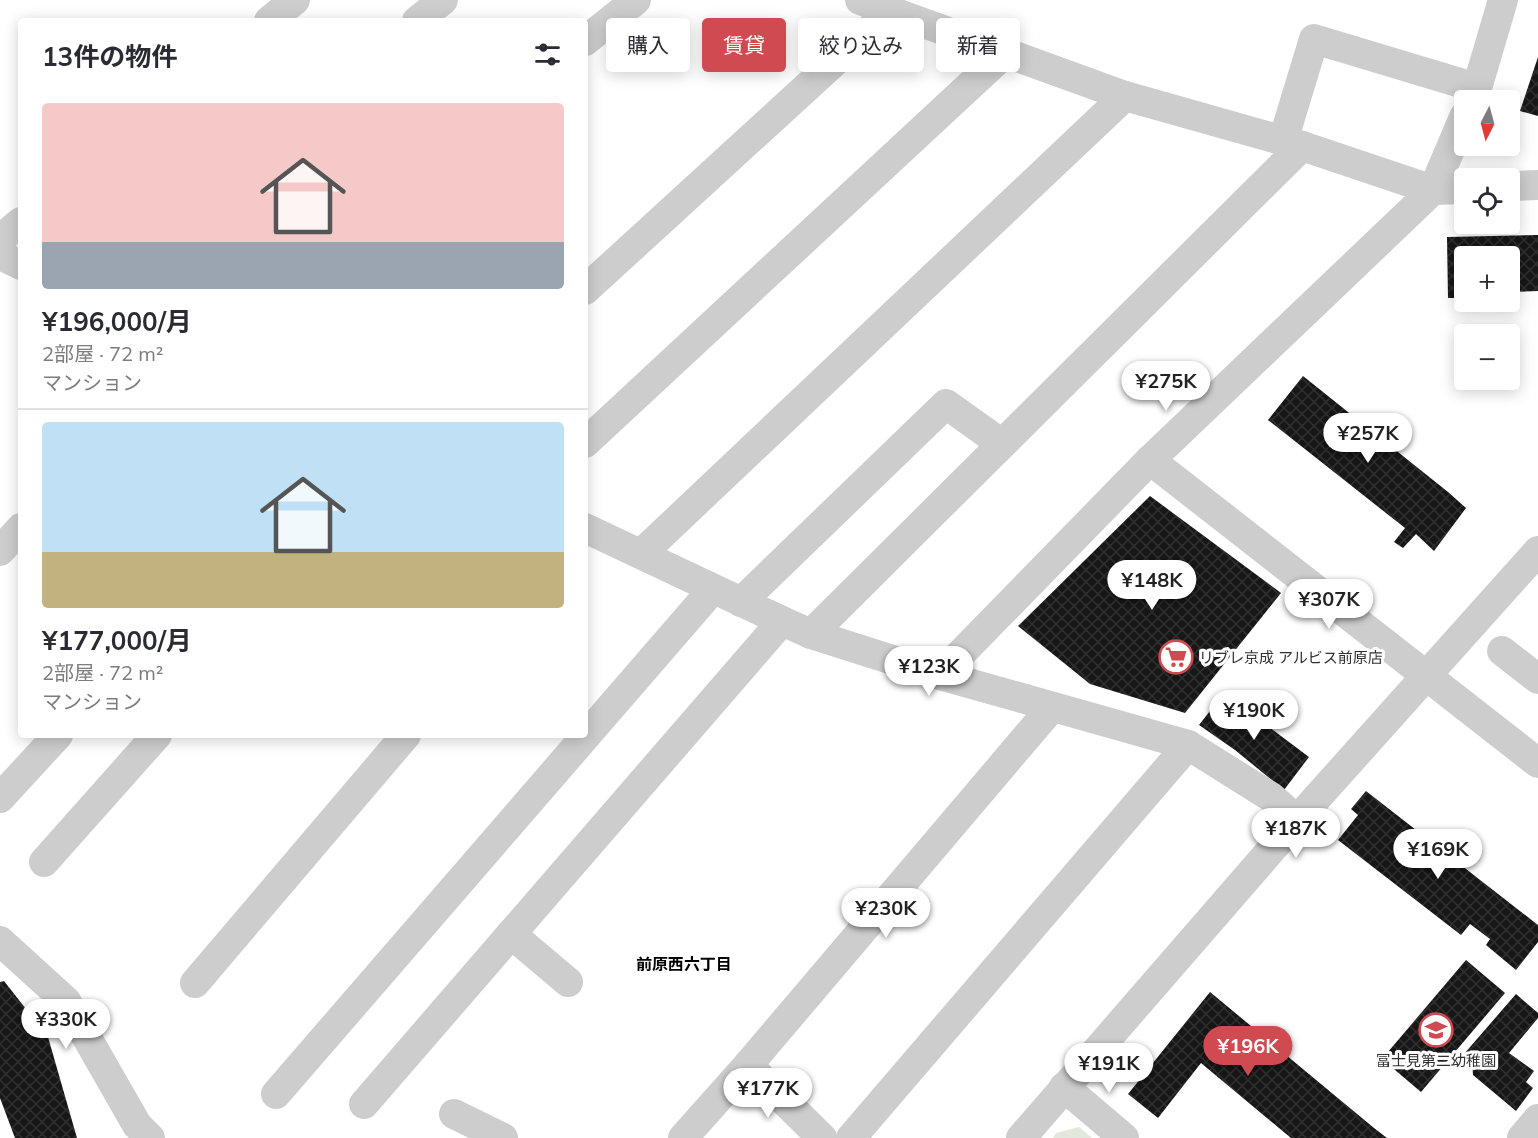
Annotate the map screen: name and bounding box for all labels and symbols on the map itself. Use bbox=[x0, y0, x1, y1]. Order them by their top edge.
north arrow bbox=[1454, 90, 1520, 156]
pin: ¥275K bbox=[1124, 361, 1208, 412]
pin: ¥257K bbox=[1326, 413, 1410, 464]
pin: ¥148K bbox=[1110, 560, 1194, 611]
pin: ¥307K bbox=[1287, 579, 1371, 630]
supermarket icon: リブレ京成 アルビス前原店 bbox=[1158, 639, 1194, 675]
pin: ¥123K bbox=[887, 646, 971, 697]
place label: リブレ京成 アルビス前原店 bbox=[1199, 648, 1383, 667]
pin: ¥190K bbox=[1212, 690, 1296, 741]
pin: ¥187K bbox=[1254, 808, 1338, 859]
pin: ¥169K bbox=[1396, 829, 1480, 880]
pin: ¥230K bbox=[844, 888, 928, 939]
district label: 前原西六丁目 bbox=[636, 954, 732, 974]
pin: ¥330K bbox=[24, 999, 108, 1050]
school or university icon: 冨士見第二幼稚園 bbox=[1418, 1012, 1454, 1048]
pin: ¥196K bbox=[1206, 1026, 1290, 1077]
pin: ¥191K bbox=[1067, 1043, 1151, 1094]
place label: 冨士見第二幼稚園 bbox=[1376, 1051, 1496, 1070]
pin: ¥177K bbox=[726, 1068, 810, 1119]

